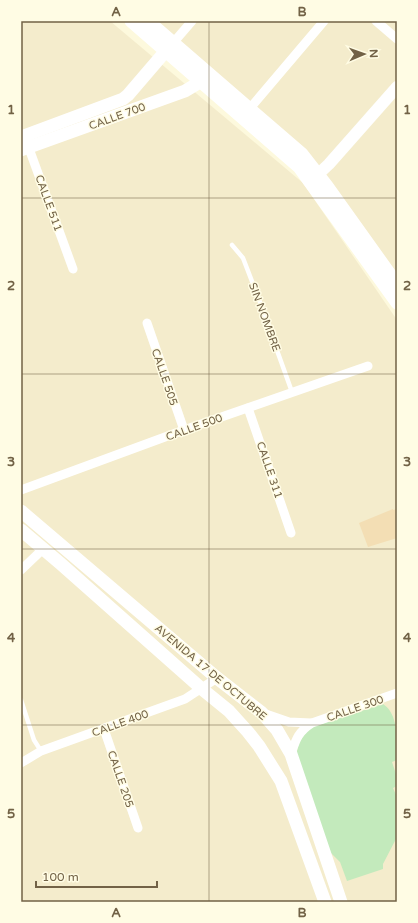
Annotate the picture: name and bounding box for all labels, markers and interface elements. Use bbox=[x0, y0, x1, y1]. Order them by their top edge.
text: A bbox=[111, 4, 121, 20]
text: B bbox=[297, 4, 307, 20]
north arrow bbox=[344, 34, 384, 74]
text: N bbox=[367, 49, 380, 58]
street label: CALLE 700 bbox=[87, 100, 147, 133]
text: 1 bbox=[7, 102, 15, 118]
text: 1 bbox=[403, 102, 411, 118]
street label: CALLE 511 bbox=[32, 173, 65, 233]
text: 2 bbox=[7, 278, 15, 294]
text: 2 bbox=[403, 278, 411, 294]
street label: SIN NOMBRE bbox=[246, 281, 283, 353]
street label: CALLE 505 bbox=[149, 347, 180, 407]
street label: CALLE 500 bbox=[164, 411, 224, 444]
street label: CALLE 311 bbox=[254, 440, 285, 500]
text: 3 bbox=[7, 454, 15, 470]
text: 3 bbox=[403, 454, 411, 470]
street label: AVENIDA 17 DE OCTUBRE bbox=[152, 622, 269, 723]
text: 4 bbox=[7, 630, 16, 646]
text: 4 bbox=[403, 630, 412, 646]
street label: CALLE 300 bbox=[325, 693, 385, 724]
street label: CALLE 400 bbox=[90, 707, 150, 740]
street label: CALLE 205 bbox=[105, 749, 136, 809]
text: 5 bbox=[7, 806, 15, 822]
text: 5 bbox=[403, 806, 411, 822]
scale bar bbox=[36, 863, 157, 889]
text: 100 m bbox=[42, 870, 79, 884]
text: A bbox=[111, 905, 121, 921]
text: B bbox=[297, 905, 307, 921]

